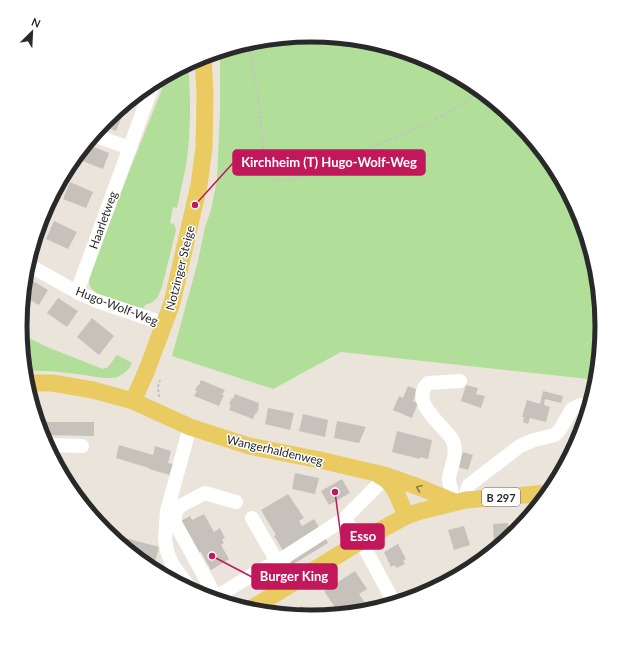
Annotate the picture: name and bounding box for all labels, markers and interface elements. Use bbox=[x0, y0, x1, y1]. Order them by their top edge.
north arrow bbox=[12, 12, 52, 52]
text: N bbox=[30, 15, 43, 30]
callout: Kirchheim (T) Hugo-Wolf-Weg bbox=[233, 150, 425, 175]
text: Kirchheim (T) Hugo-Wolf-Weg bbox=[241, 154, 417, 170]
street label: Haarletweg bbox=[86, 189, 120, 251]
street label: Notzinger Steige bbox=[162, 224, 198, 312]
street label: Hugo-Wolf-Weg bbox=[74, 283, 160, 329]
street label: Wangerhaldenweg bbox=[225, 432, 325, 468]
one-way arrow bbox=[415, 484, 422, 492]
road number: B 297 bbox=[482, 488, 520, 506]
callout: Esso bbox=[341, 524, 384, 549]
text: Esso bbox=[350, 528, 377, 544]
callout: Burger King bbox=[252, 564, 337, 589]
text: Burger King bbox=[260, 568, 328, 584]

